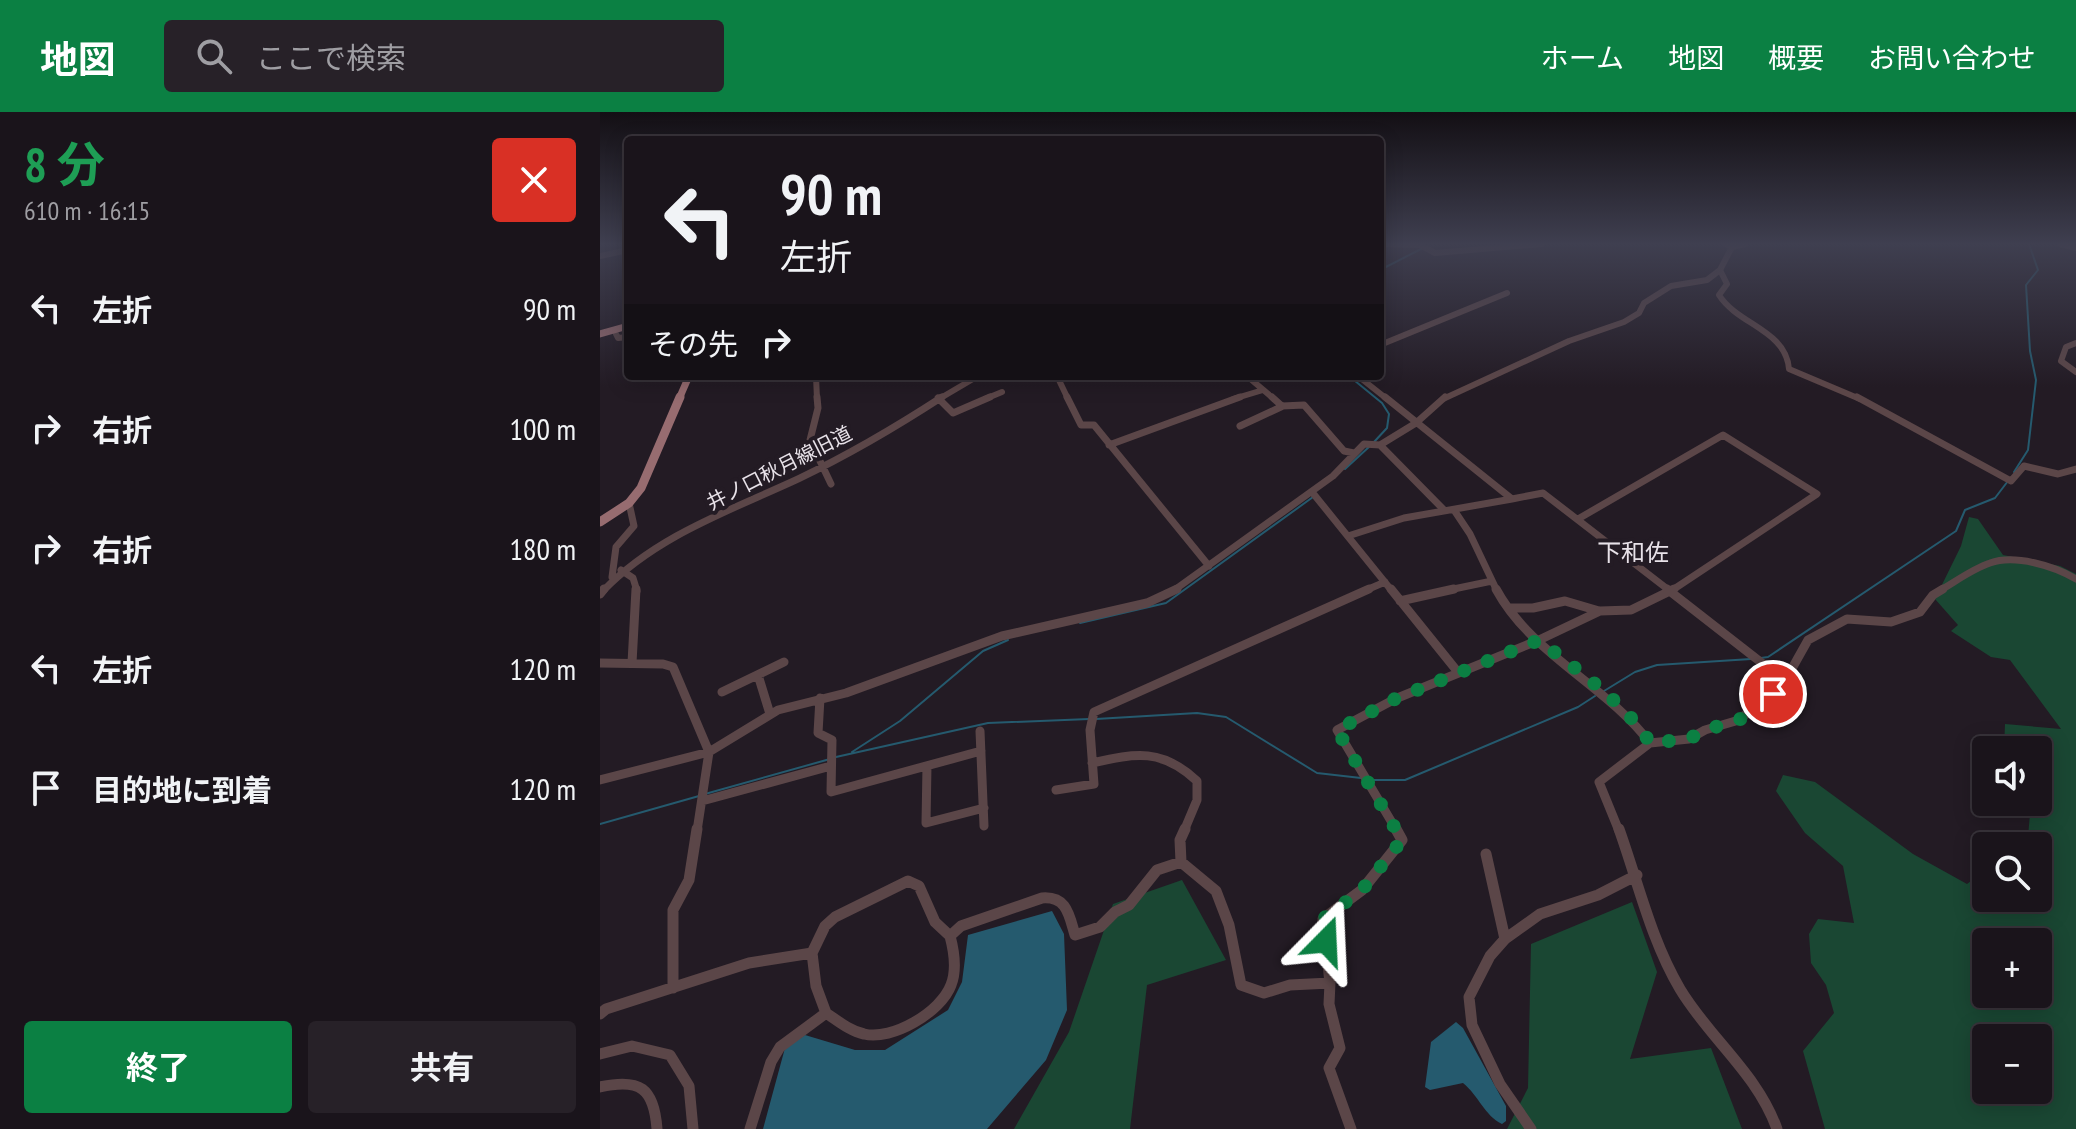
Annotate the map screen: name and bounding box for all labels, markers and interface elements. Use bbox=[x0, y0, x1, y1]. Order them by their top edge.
search box bbox=[164, 20, 724, 92]
text: 地図 bbox=[40, 34, 116, 83]
icon: search bbox=[192, 34, 236, 78]
text: ここで検索 bbox=[256, 38, 406, 77]
text: ホーム bbox=[1541, 39, 1624, 76]
text: 地図 bbox=[1668, 39, 1724, 76]
text: 概要 bbox=[1768, 39, 1824, 76]
text: お問い合わせ bbox=[1868, 39, 2036, 76]
text: 8 分 bbox=[24, 133, 105, 195]
button: close bbox=[492, 138, 576, 222]
text: 90 m bbox=[780, 158, 882, 230]
icon: left bbox=[648, 168, 752, 272]
text: 610 m · 16:15 bbox=[24, 194, 150, 227]
text: 左折 bbox=[780, 233, 852, 280]
icon: left bbox=[24, 286, 68, 330]
text: 90 m bbox=[523, 289, 576, 328]
text: 左折 bbox=[92, 290, 152, 329]
icon: right bbox=[754, 320, 798, 364]
text: その先 bbox=[648, 324, 738, 363]
icon: right bbox=[24, 406, 68, 450]
text: 100 m bbox=[510, 409, 576, 448]
text: 右折 bbox=[92, 410, 152, 449]
street label: 井ノ口秋月線旧道 bbox=[702, 420, 856, 516]
icon: right bbox=[24, 526, 68, 570]
text: 180 m bbox=[510, 529, 576, 568]
text: 右折 bbox=[92, 530, 152, 569]
district label: 下和佐 bbox=[1597, 537, 1669, 568]
icon: left bbox=[24, 646, 68, 690]
text: 120 m bbox=[510, 649, 576, 688]
text: 左折 bbox=[92, 650, 152, 689]
pin bbox=[1739, 660, 1807, 728]
icon: arrive bbox=[1751, 672, 1795, 716]
map controls bbox=[1972, 736, 2052, 1104]
button: sound bbox=[1972, 736, 2052, 816]
icon: arrive bbox=[24, 766, 68, 810]
text: 120 m bbox=[510, 769, 576, 808]
text: 目的地に到着 bbox=[92, 770, 272, 809]
button: search bbox=[1972, 832, 2052, 912]
position arrow bbox=[1284, 899, 1368, 983]
button: + bbox=[1972, 928, 2052, 1008]
button: 終了 bbox=[24, 1021, 292, 1113]
button: 共有 bbox=[308, 1021, 576, 1113]
button: − bbox=[1972, 1024, 2052, 1104]

